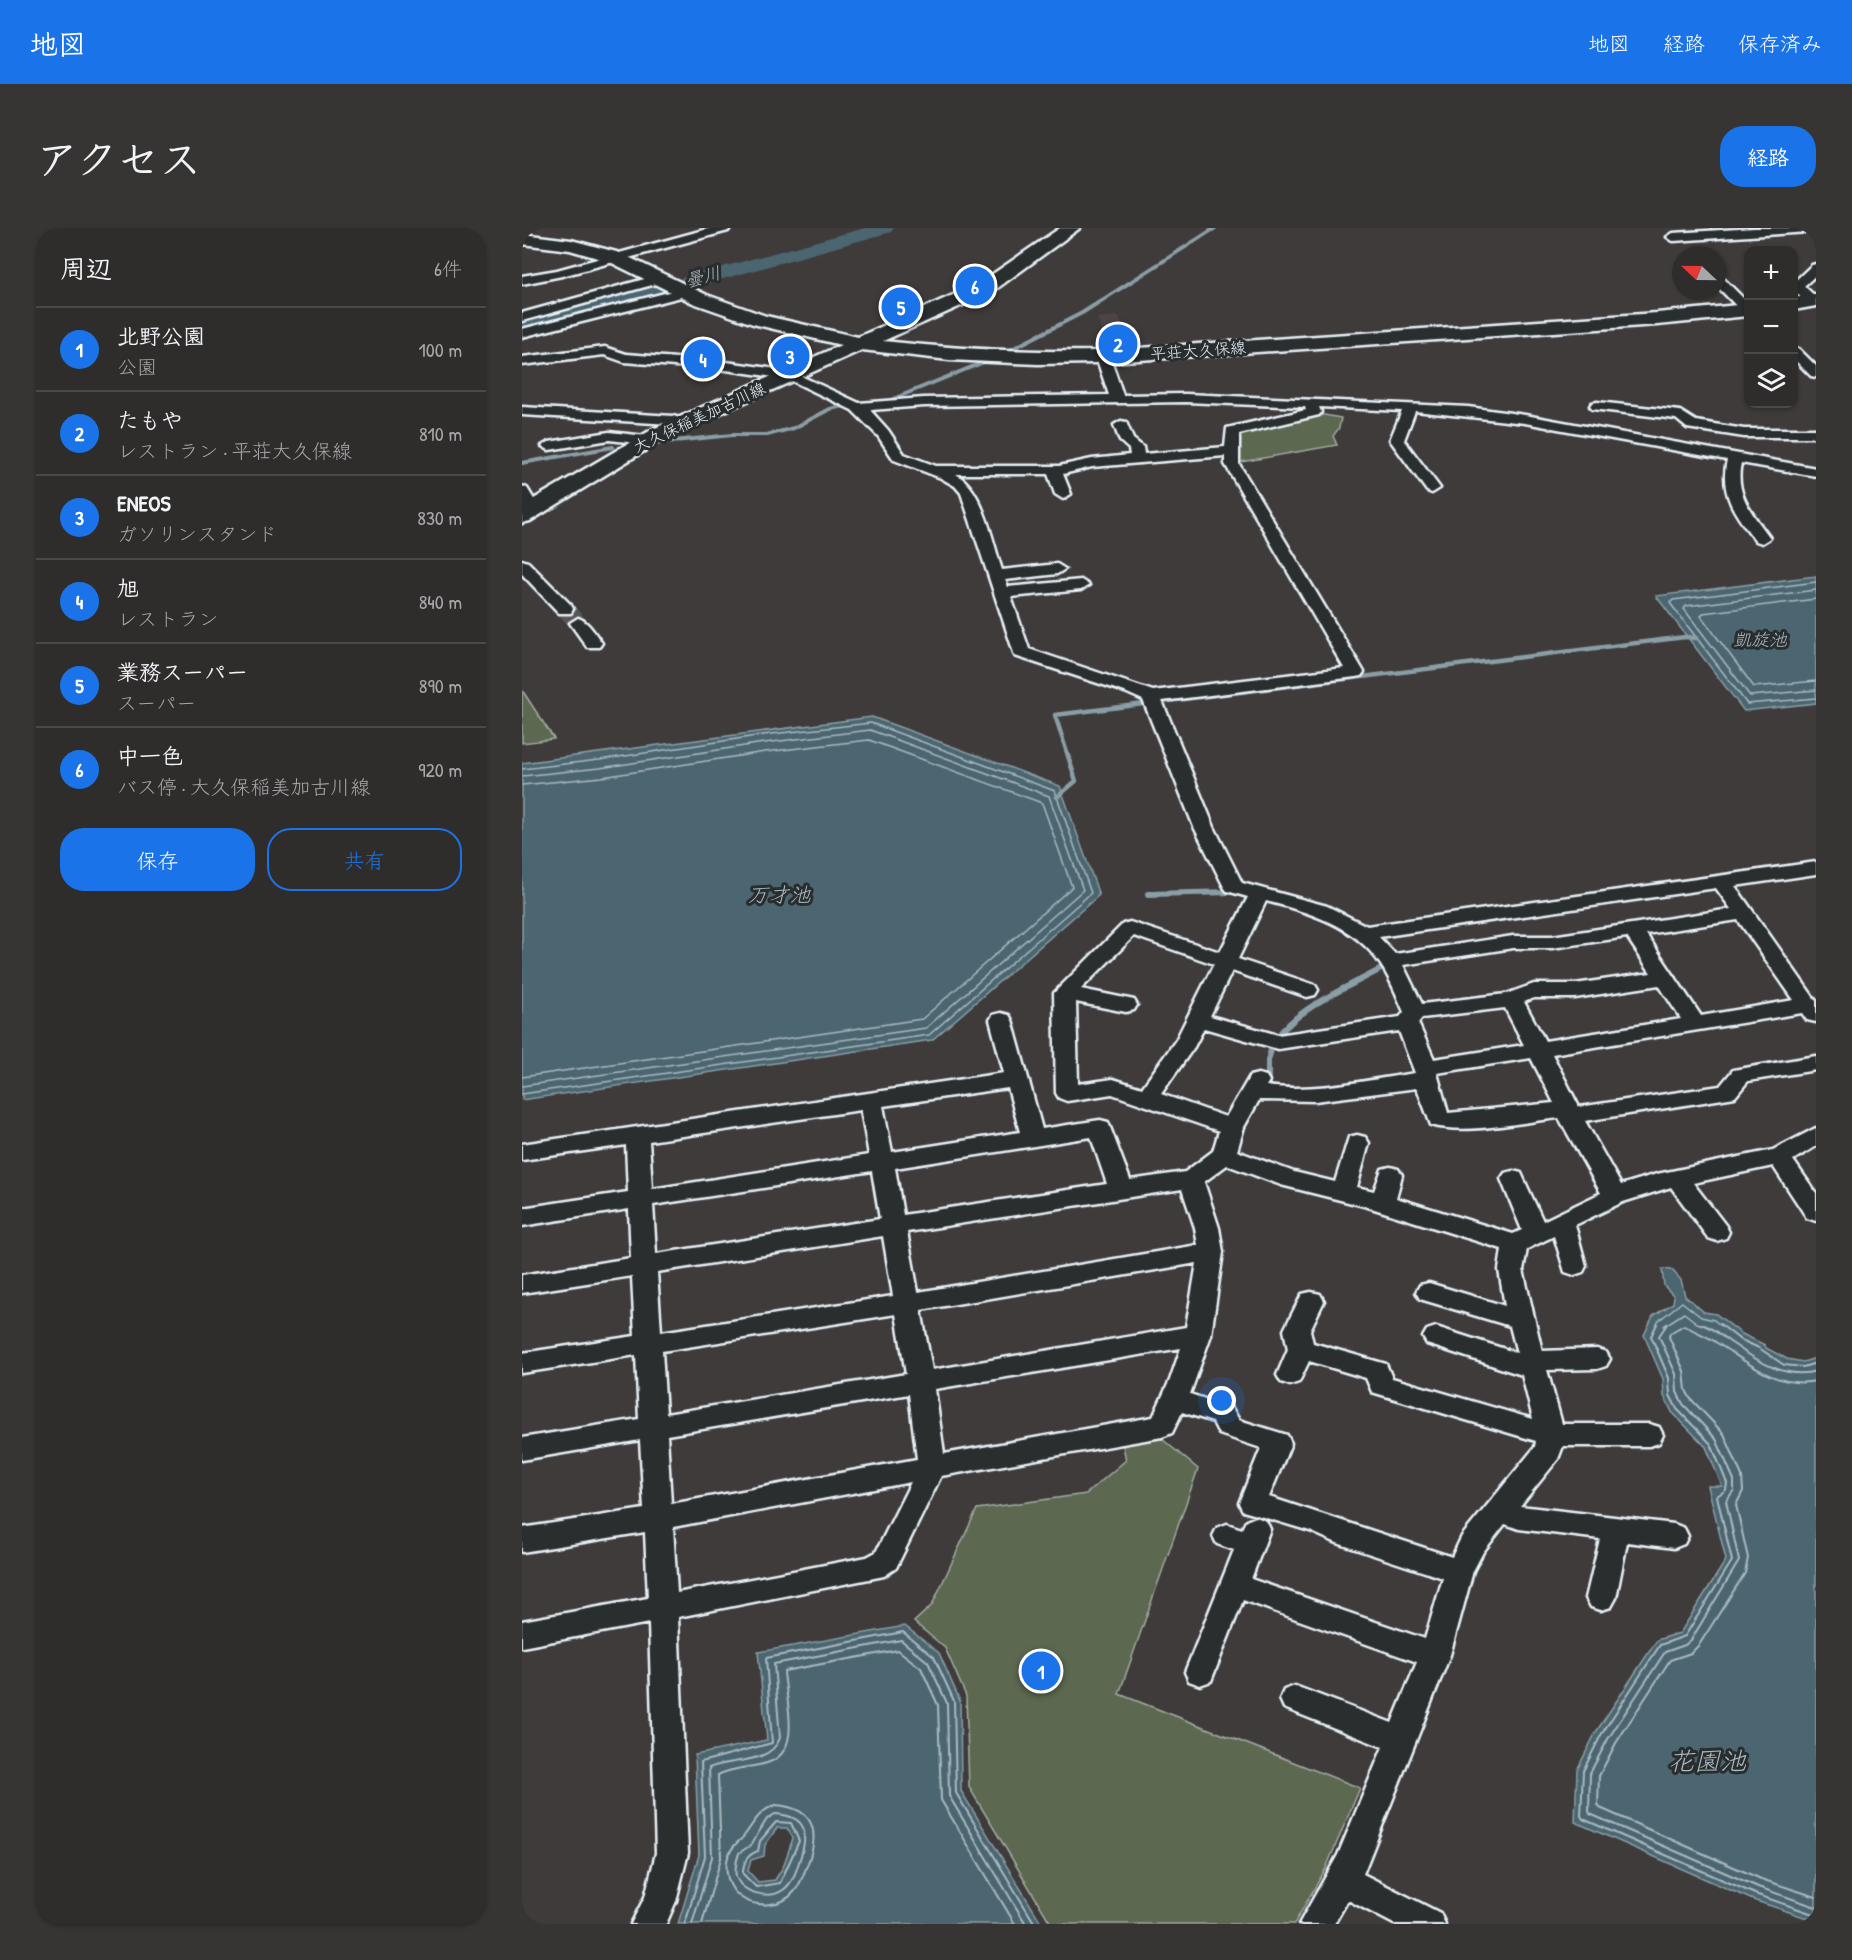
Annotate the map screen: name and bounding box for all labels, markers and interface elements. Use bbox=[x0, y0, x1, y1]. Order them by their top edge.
text: 地図 bbox=[30, 25, 86, 63]
text: 地図 bbox=[1588, 29, 1630, 58]
text: 経路 bbox=[1663, 29, 1705, 58]
text: 保存済み bbox=[1738, 29, 1822, 58]
button: 経路 bbox=[1720, 126, 1816, 187]
text: アクセス bbox=[36, 130, 201, 187]
north arrow bbox=[1672, 246, 1726, 300]
map controls bbox=[1744, 246, 1798, 408]
button: + bbox=[1744, 246, 1798, 300]
text: 周辺 bbox=[60, 251, 112, 286]
text: 6件 bbox=[434, 255, 462, 282]
water label: 曇川 bbox=[682, 260, 723, 293]
pin: 6 bbox=[956, 264, 994, 308]
pin: 5 bbox=[882, 284, 920, 329]
button: − bbox=[1744, 300, 1798, 354]
text: 北野公園 bbox=[117, 321, 205, 351]
pin: 2 bbox=[1098, 322, 1138, 366]
pin: 3 bbox=[770, 334, 810, 378]
text: 1 bbox=[76, 336, 83, 363]
text: 100 m bbox=[419, 336, 462, 363]
pin: 4 bbox=[684, 336, 723, 382]
street label: 平荘大久保線 bbox=[1149, 336, 1247, 364]
text: 公園 bbox=[117, 353, 157, 380]
button: layers bbox=[1744, 354, 1798, 408]
street label: 大久保稲美加古川線 bbox=[629, 377, 769, 457]
text: たもや bbox=[117, 405, 183, 435]
text: 2 bbox=[75, 420, 84, 447]
text: 810 m bbox=[419, 420, 462, 447]
text: レストラン · 平荘大久保線 bbox=[117, 437, 352, 464]
text: ENEOS bbox=[117, 488, 170, 518]
text: 3 bbox=[75, 504, 84, 531]
text: 830 m bbox=[417, 504, 462, 531]
text: ガソリンスタンド bbox=[117, 520, 277, 547]
text: 旭 bbox=[117, 573, 139, 603]
text: 4 bbox=[76, 588, 83, 615]
text: 840 m bbox=[419, 588, 462, 615]
text: レストラン bbox=[117, 605, 219, 632]
water label: 凱旋池 bbox=[1733, 627, 1788, 652]
text: 業務スーパー bbox=[117, 657, 248, 687]
text: 5 bbox=[75, 672, 84, 699]
text: 890 m bbox=[419, 672, 462, 699]
text: スーパー bbox=[117, 689, 196, 716]
text: 中一色 bbox=[117, 741, 183, 771]
text: 6 bbox=[76, 756, 83, 783]
text: 920 m bbox=[418, 756, 462, 783]
text: バス停 · 大久保稲美加古川線 bbox=[117, 773, 370, 800]
button: 保存 bbox=[60, 828, 255, 891]
button: 共有 bbox=[267, 828, 462, 891]
water label: 万才池 bbox=[748, 880, 811, 909]
your location bbox=[1207, 1386, 1236, 1415]
pin: 1 bbox=[1022, 1648, 1060, 1694]
water label: 花園池 bbox=[1668, 1743, 1747, 1778]

